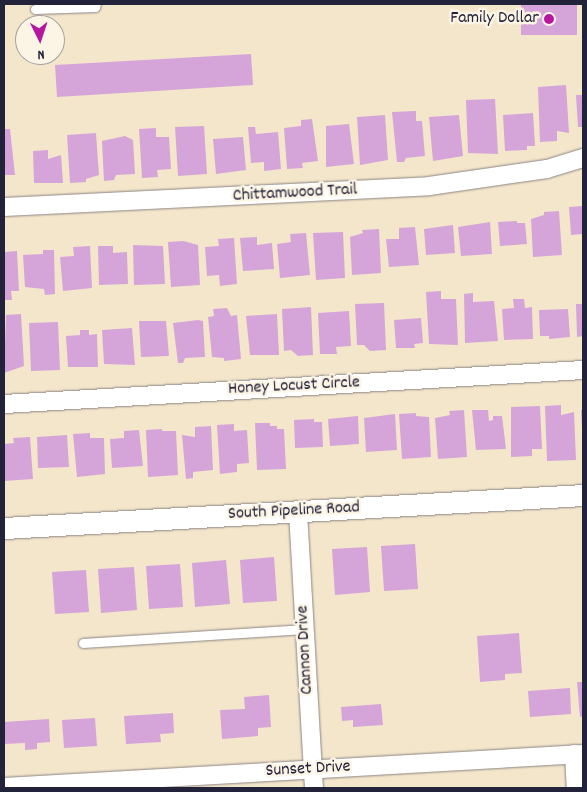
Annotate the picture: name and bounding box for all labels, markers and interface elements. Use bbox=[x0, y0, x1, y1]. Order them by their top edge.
place label: Family Dollar bbox=[450, 8, 539, 30]
marker: Family Dollar bbox=[543, 13, 555, 25]
north arrow bbox=[15, 15, 65, 65]
text: N bbox=[37, 44, 45, 64]
street label: Chittamwood Trail bbox=[232, 180, 358, 208]
street label: Honey Locust Circle bbox=[228, 373, 360, 401]
street label: South Pipeline Road bbox=[228, 498, 360, 526]
street label: Cannon Drive bbox=[293, 605, 319, 695]
street label: Sunset Drive bbox=[265, 757, 351, 783]

